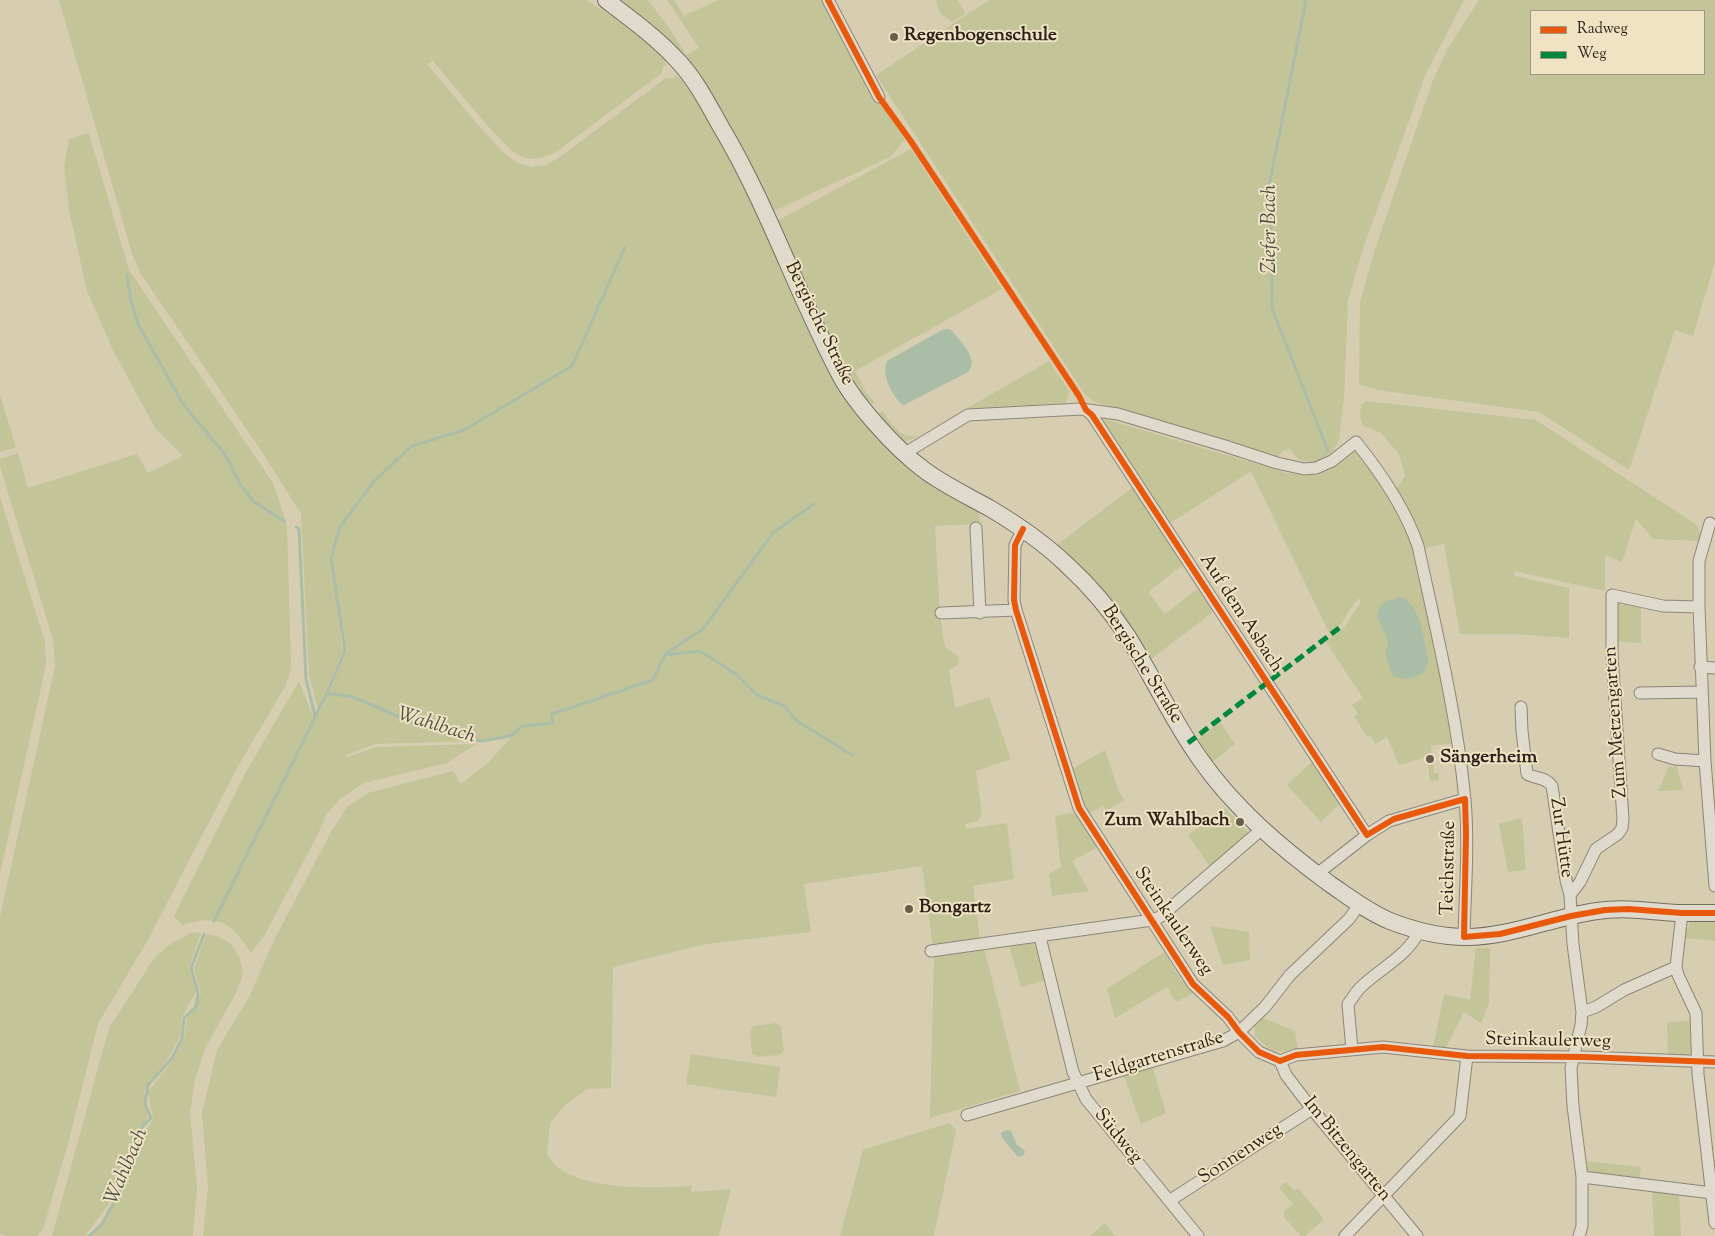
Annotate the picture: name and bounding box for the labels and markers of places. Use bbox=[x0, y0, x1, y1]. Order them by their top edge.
place label: Regenbogenschule bbox=[904, 26, 1057, 48]
marker: Regenbogenschule bbox=[888, 31, 900, 43]
place label: Sängerheim bbox=[1440, 748, 1537, 770]
marker: Sängerheim bbox=[1424, 753, 1436, 765]
place label: Zum Wahlbach bbox=[1105, 811, 1230, 833]
marker: Zum Wahlbach bbox=[1234, 816, 1246, 828]
place label: Bongartz bbox=[919, 898, 991, 920]
marker: Bongartz bbox=[903, 903, 915, 915]

